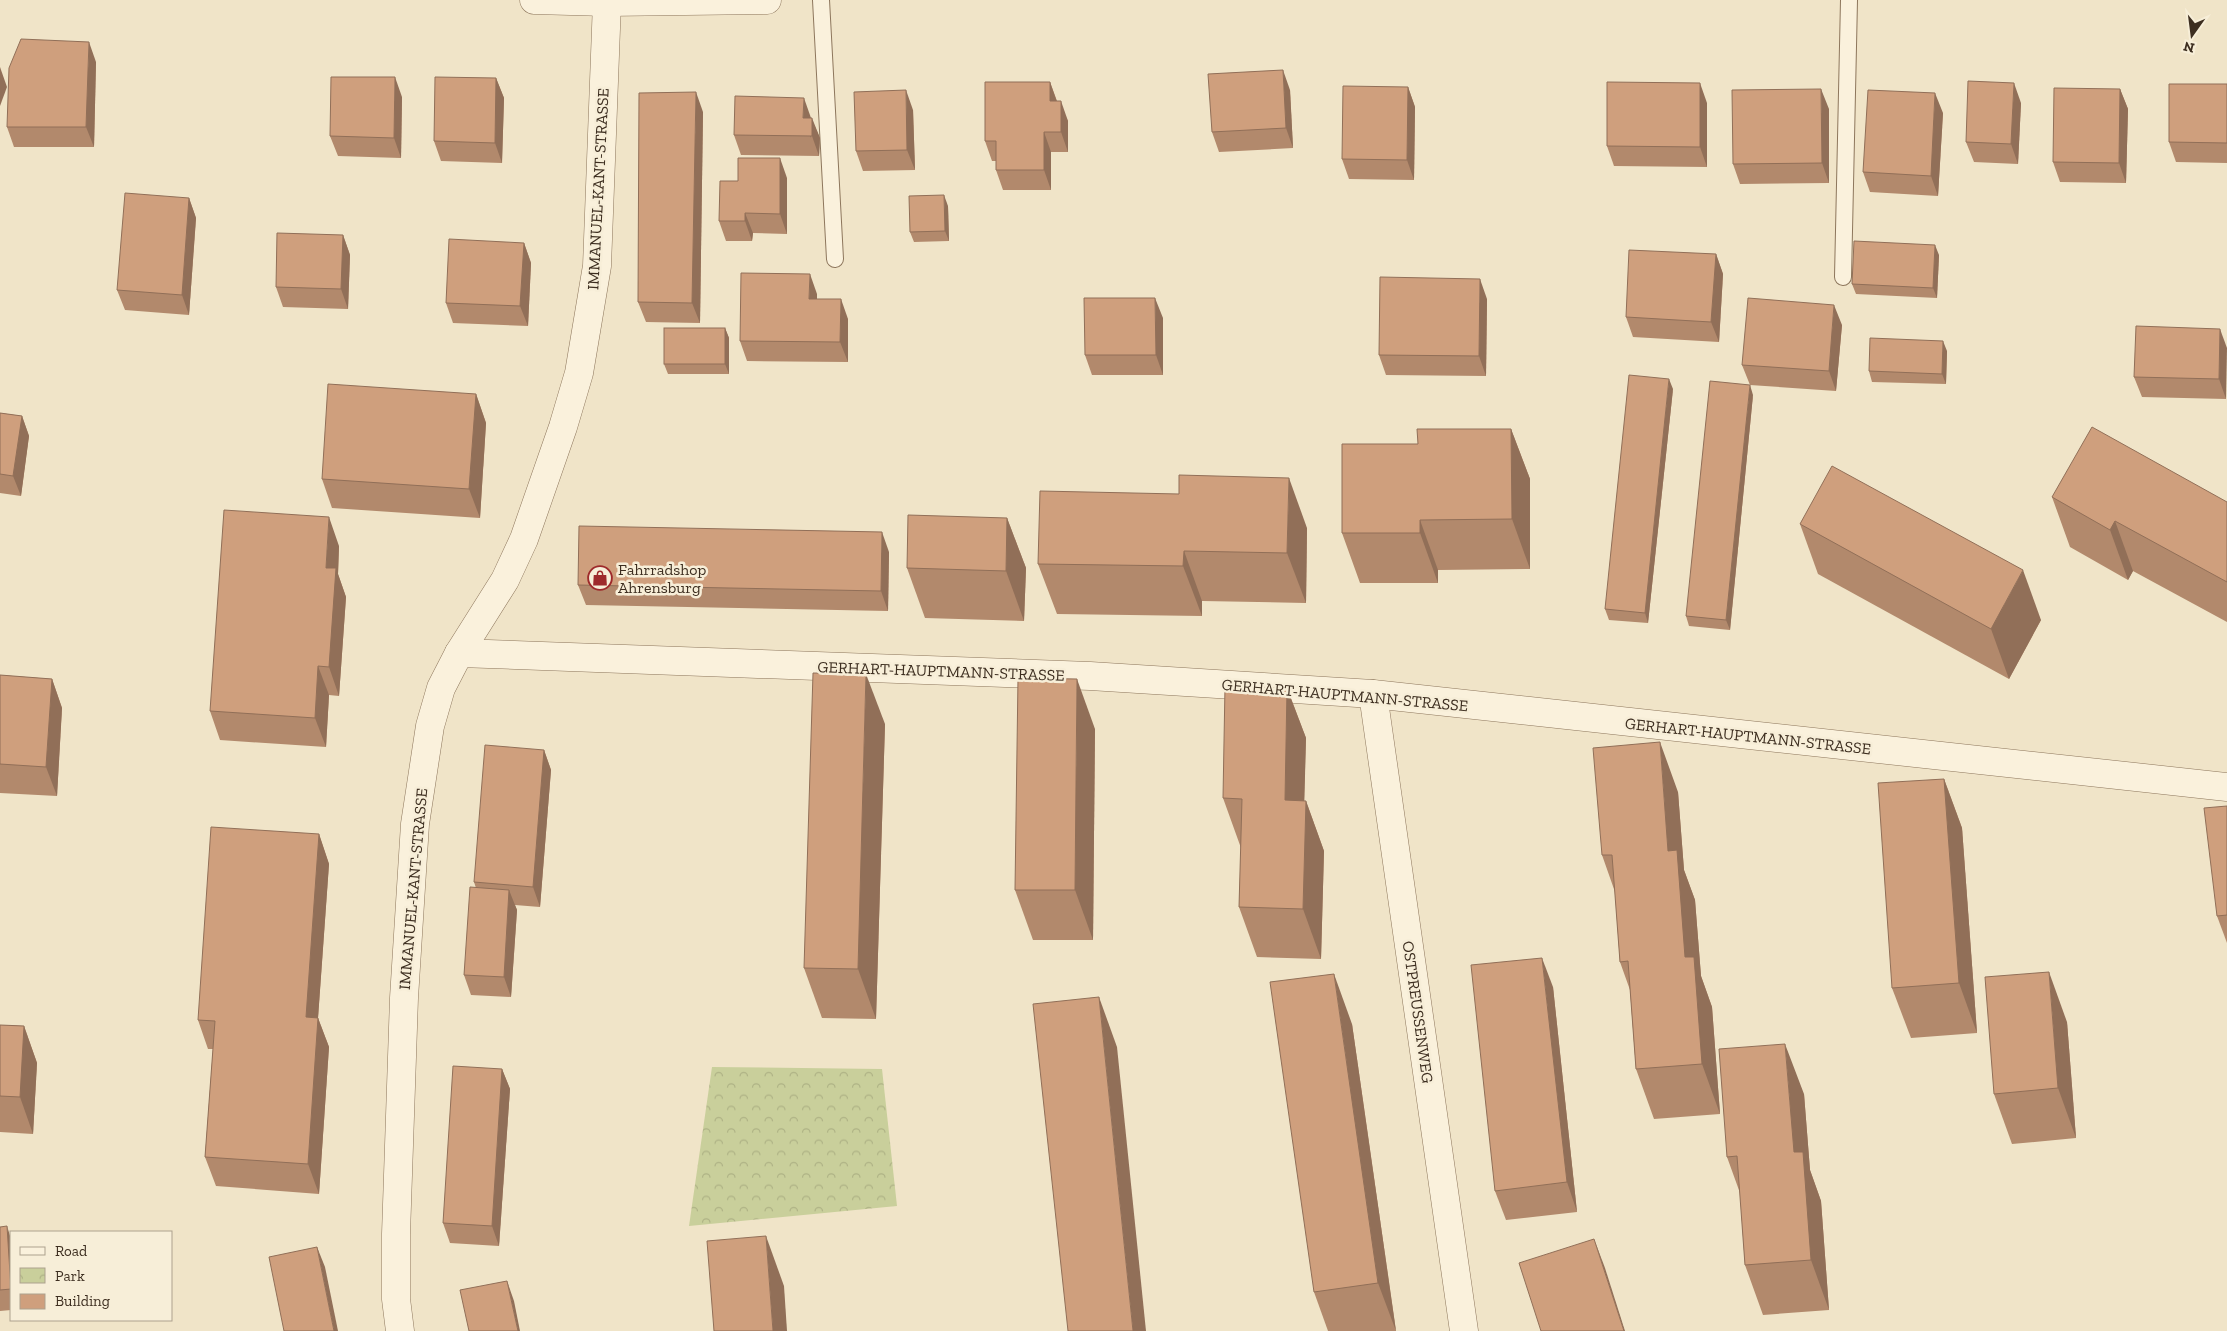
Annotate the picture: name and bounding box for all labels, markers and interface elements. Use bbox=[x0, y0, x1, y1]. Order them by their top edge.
north arrow bbox=[2167, 10, 2217, 60]
text: N bbox=[2181, 38, 2196, 57]
street label: IMMANUEL-KANT-STRASSE bbox=[583, 88, 613, 290]
place label: Fahrradshop Ahrensburg bbox=[618, 560, 707, 597]
shop icon: Fahrradshop Ahrensburg bbox=[587, 565, 613, 591]
street label: GERHART-HAUPTMANN-STRASSE bbox=[817, 657, 1065, 685]
street label: GERHART-HAUPTMANN-STRASSE bbox=[1221, 675, 1469, 715]
street label: GERHART-HAUPTMANN-STRASSE bbox=[1624, 714, 1872, 758]
street label: IMMANUEL-KANT-STRASSE bbox=[395, 787, 431, 991]
street label: OSTPREUSSENWEG bbox=[1399, 940, 1437, 1084]
legend bbox=[10, 1231, 172, 1321]
text: Road bbox=[55, 1242, 88, 1260]
text: Park bbox=[55, 1267, 85, 1285]
text: Building bbox=[55, 1292, 110, 1310]

